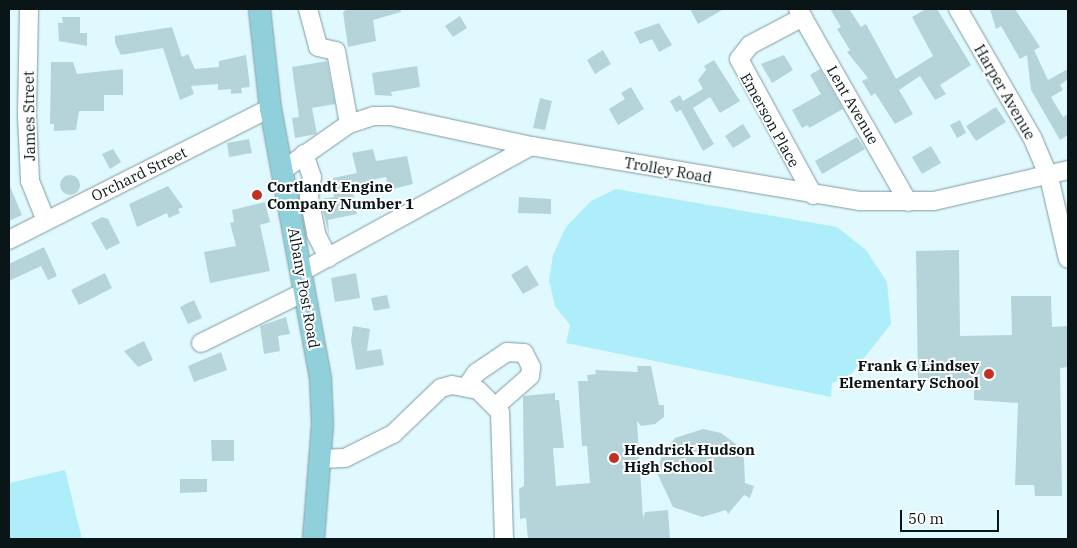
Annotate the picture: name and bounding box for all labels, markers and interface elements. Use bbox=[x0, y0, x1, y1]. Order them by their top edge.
street label: Harper Avenue bbox=[970, 41, 1040, 143]
street label: Lent Avenue bbox=[823, 62, 883, 148]
street label: Emerson Place bbox=[737, 70, 803, 170]
street label: James Street bbox=[19, 71, 39, 161]
street label: Orchard Street bbox=[88, 143, 190, 205]
street label: Trolley Road bbox=[623, 153, 713, 187]
place label: Cortlandt Engine Company Number 1 bbox=[267, 177, 414, 212]
marker: Cortlandt Engine Company Number 1 bbox=[251, 189, 263, 201]
street label: Albany Post Road bbox=[285, 226, 323, 350]
place label: Frank G Lindsey Elementary School bbox=[839, 356, 979, 391]
marker: Frank G Lindsey Elementary School bbox=[983, 368, 995, 380]
place label: Hendrick Hudson High School bbox=[624, 440, 755, 475]
marker: Hendrick Hudson High School bbox=[608, 452, 620, 464]
scale bar bbox=[902, 500, 1001, 532]
text: 50 m bbox=[908, 509, 944, 528]

